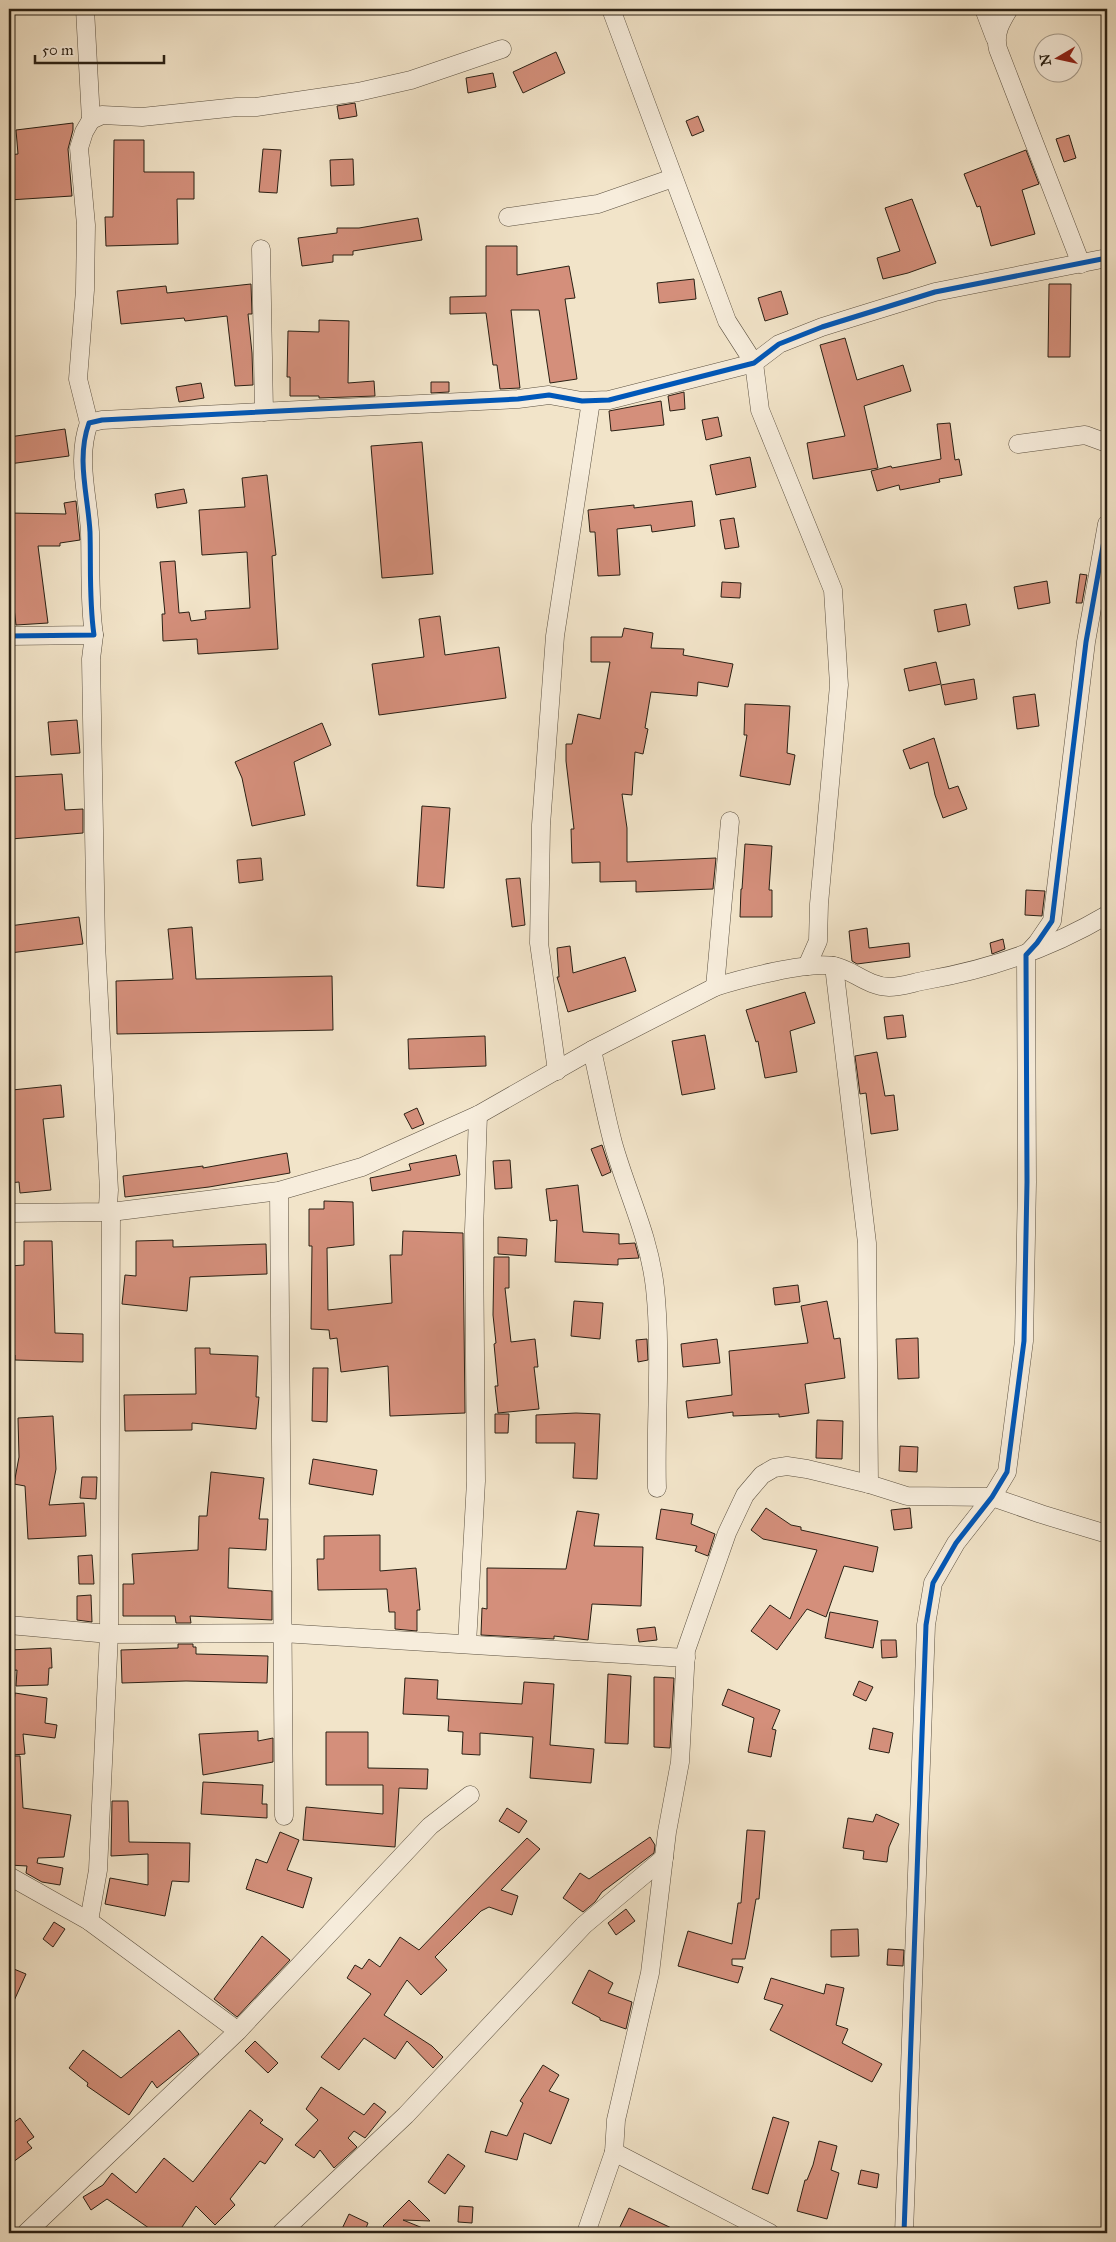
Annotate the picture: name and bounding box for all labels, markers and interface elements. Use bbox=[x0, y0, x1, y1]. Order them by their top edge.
scale bar bbox=[35, 32, 164, 64]
north arrow bbox=[1034, 32, 1084, 82]
text: 50 m bbox=[42, 41, 74, 59]
text: N bbox=[1036, 53, 1055, 67]

